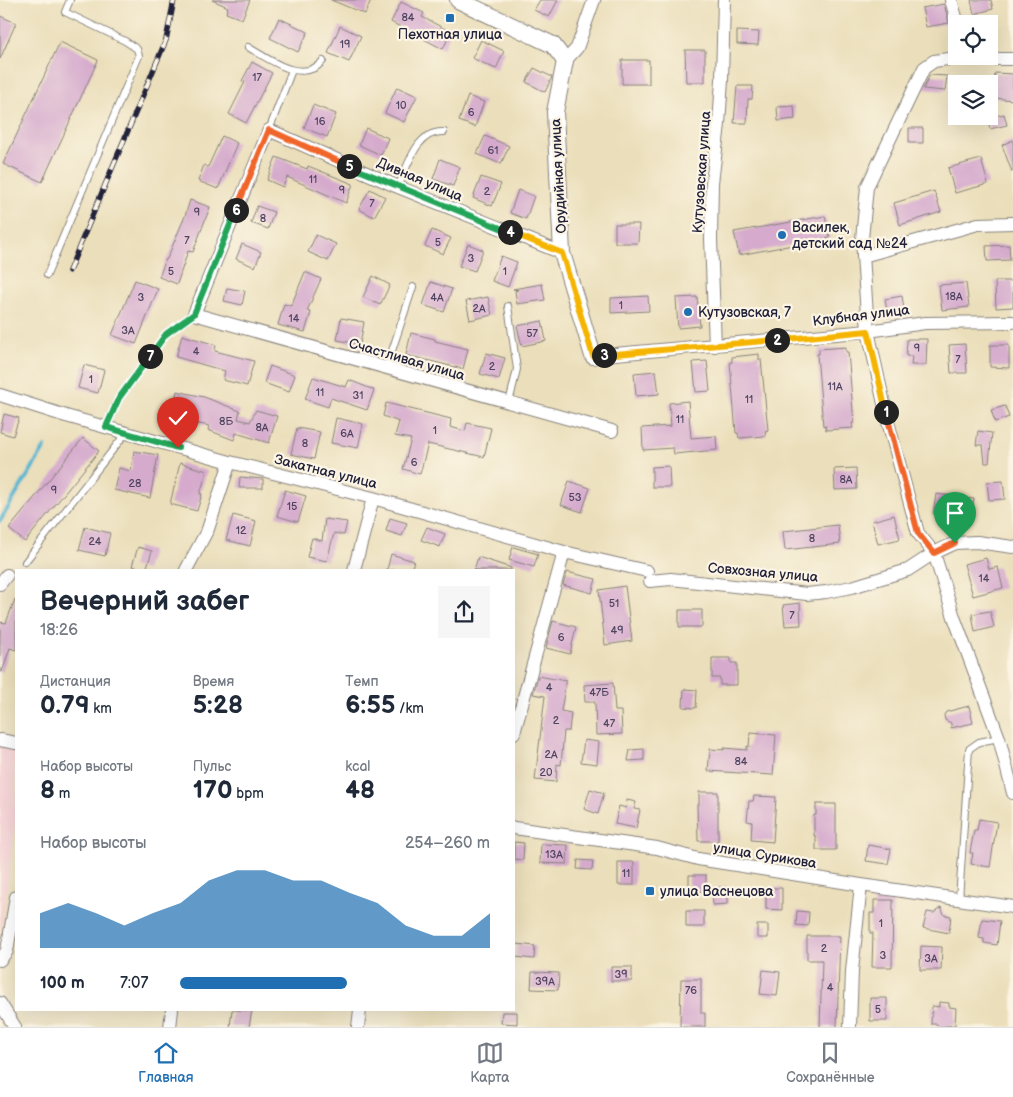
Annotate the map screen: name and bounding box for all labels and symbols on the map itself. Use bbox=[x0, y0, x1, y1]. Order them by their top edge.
house number: 84 bbox=[401, 11, 415, 24]
marker: Пехотная улица bbox=[444, 12, 456, 24]
place label: Пехотная улица bbox=[398, 26, 503, 43]
house number: 19 bbox=[340, 38, 350, 51]
house number: 17 bbox=[252, 71, 262, 84]
house number: 10 bbox=[396, 99, 407, 112]
house number: 6 bbox=[468, 106, 475, 119]
street label: Кутузовская улица bbox=[689, 110, 714, 234]
house number: 16 bbox=[315, 115, 326, 128]
street label: Орудийная улица bbox=[547, 117, 570, 234]
house number: 61 bbox=[488, 144, 498, 157]
pin: 5 bbox=[336, 154, 362, 178]
street label: Дивная улица bbox=[374, 154, 466, 205]
house number: 11 bbox=[309, 173, 317, 186]
house number: 9 bbox=[339, 184, 345, 197]
house number: 2 bbox=[484, 185, 491, 198]
house number: 7 bbox=[369, 197, 375, 210]
pin: 6 bbox=[224, 198, 248, 222]
house number: 9 bbox=[194, 206, 200, 219]
house number: 8 bbox=[260, 212, 266, 225]
place label: Василек, детский сад №24 bbox=[792, 219, 908, 252]
pin: 4 bbox=[498, 220, 522, 244]
marker: Василек, детский сад №24 bbox=[776, 229, 788, 241]
house number: 7 bbox=[184, 234, 190, 247]
house number: 5 bbox=[435, 236, 441, 249]
house number: 3 bbox=[468, 252, 475, 265]
house number: 5 bbox=[168, 265, 174, 278]
house number: 1 bbox=[503, 265, 507, 278]
house number: 18А bbox=[945, 290, 963, 303]
house number: 3 bbox=[138, 291, 145, 304]
house number: 4А bbox=[430, 291, 444, 304]
house number: 1 bbox=[619, 299, 623, 312]
street label: Клубная улица bbox=[812, 301, 911, 330]
house number: 2А bbox=[472, 302, 486, 315]
place label: Кутузовская, 7 bbox=[698, 304, 791, 321]
marker: Кутузовская, 7 bbox=[682, 306, 694, 318]
house number: 14 bbox=[289, 312, 300, 325]
house number: 3А bbox=[121, 324, 135, 337]
house number: 57 bbox=[526, 327, 538, 340]
pin: 2 bbox=[764, 328, 790, 352]
street label: Счастливая улица bbox=[347, 335, 468, 384]
pin: 3 bbox=[592, 342, 616, 368]
house number: 9 bbox=[914, 342, 920, 355]
pin: 7 bbox=[138, 344, 162, 368]
house number: 4 bbox=[193, 345, 200, 358]
house number: 7 bbox=[955, 353, 961, 366]
house number: 2 bbox=[489, 360, 496, 373]
house number: 1 bbox=[89, 373, 93, 386]
house number: 11А bbox=[827, 380, 843, 393]
house number: 11 bbox=[316, 386, 324, 399]
house number: 31 bbox=[352, 389, 364, 402]
house number: 11 bbox=[745, 393, 753, 406]
pin bbox=[157, 397, 199, 448]
pin: 1 bbox=[874, 400, 898, 424]
house number: 11 bbox=[676, 413, 684, 426]
house number: 8Б bbox=[219, 415, 233, 428]
house number: 8А bbox=[255, 421, 269, 434]
house number: 1 bbox=[433, 424, 437, 437]
house number: 6А bbox=[340, 427, 354, 440]
house number: 8 bbox=[302, 437, 308, 450]
street label: Закатная улица bbox=[273, 451, 380, 493]
house number: 6 bbox=[411, 456, 418, 469]
house number: 8А bbox=[839, 473, 853, 486]
house number: 28 bbox=[129, 477, 141, 490]
house number: 9 bbox=[51, 484, 57, 497]
house number: 53 bbox=[568, 491, 582, 504]
pin bbox=[934, 492, 976, 543]
house number: 15 bbox=[287, 500, 297, 513]
house number: 12 bbox=[236, 524, 247, 537]
house number: 8 bbox=[809, 532, 815, 545]
house number: 24 bbox=[88, 535, 102, 548]
street label: Совхозная улица bbox=[707, 559, 820, 586]
house number: 14 bbox=[979, 572, 990, 585]
house number: 51 bbox=[609, 597, 619, 610]
house number: 7 bbox=[789, 609, 795, 622]
house number: 49 bbox=[610, 624, 624, 637]
house number: 6 bbox=[558, 631, 565, 644]
house number: 4 bbox=[546, 681, 553, 694]
house number: 47Б bbox=[589, 686, 609, 699]
house number: 2 bbox=[553, 714, 560, 727]
house number: 47 bbox=[603, 717, 616, 730]
house number: 2А bbox=[544, 748, 558, 761]
house number: 84 bbox=[734, 755, 748, 768]
house number: 20 bbox=[540, 766, 553, 779]
street label: улица Сурикова bbox=[712, 839, 818, 872]
house number: 13А bbox=[545, 848, 563, 861]
house number: 11 bbox=[622, 867, 630, 880]
place label: улица Васнецова bbox=[660, 883, 774, 900]
marker: улица Васнецова bbox=[644, 885, 656, 897]
house number: 1 bbox=[879, 917, 883, 930]
house number: 2 bbox=[821, 942, 828, 955]
house number: 3 bbox=[880, 949, 887, 962]
house number: 3А bbox=[924, 952, 938, 965]
house number: 39 bbox=[614, 968, 628, 981]
house number: 39А bbox=[535, 975, 555, 988]
house number: 4 bbox=[827, 981, 834, 994]
house number: 76 bbox=[685, 984, 697, 997]
house number: 5 bbox=[875, 1003, 881, 1016]

